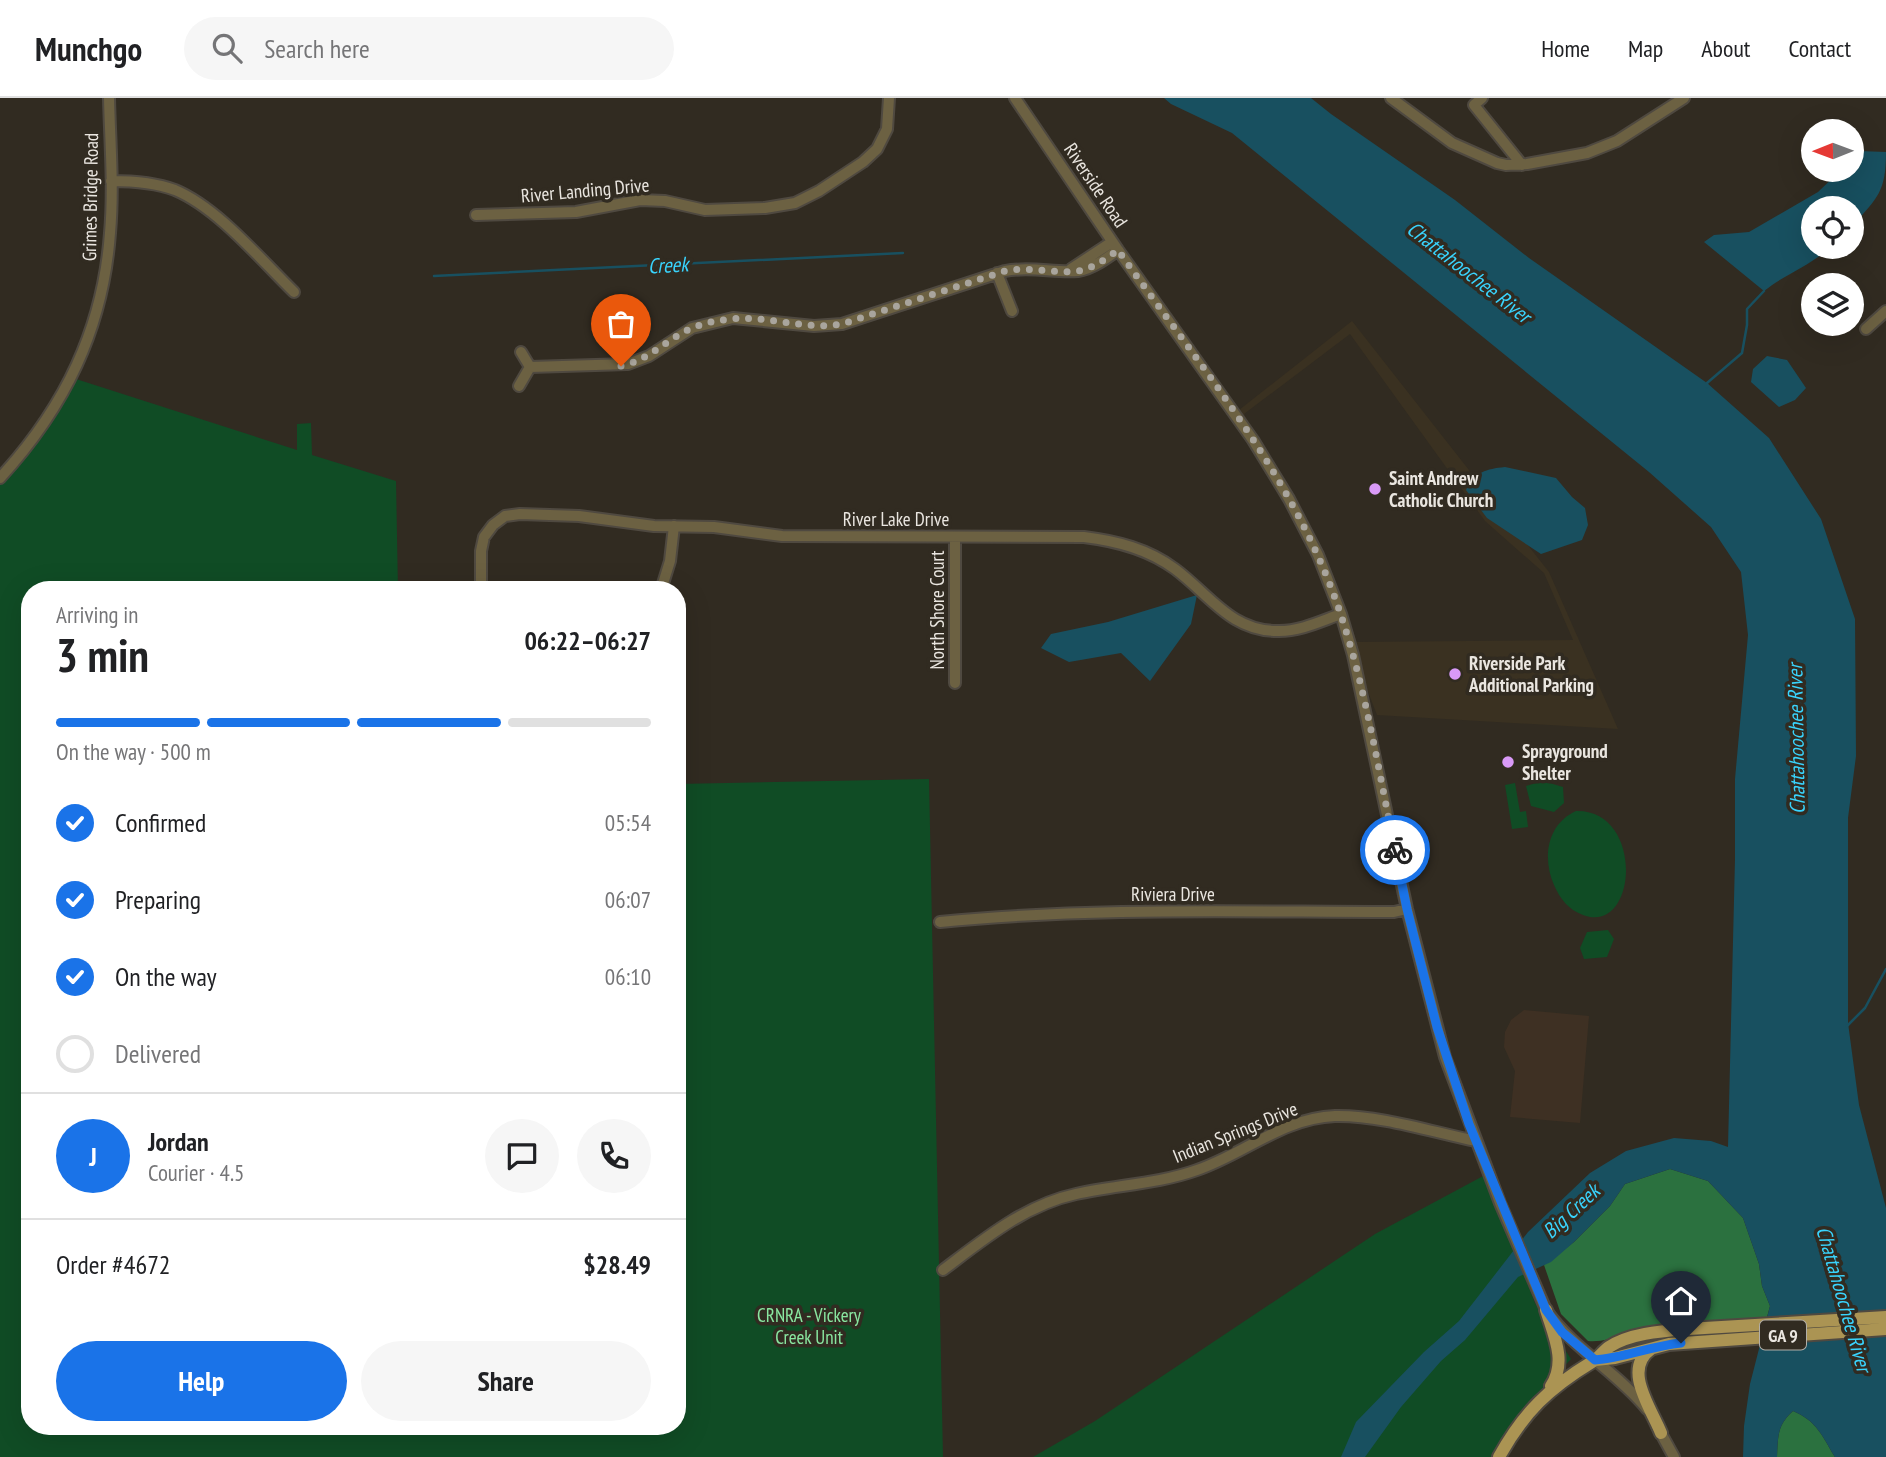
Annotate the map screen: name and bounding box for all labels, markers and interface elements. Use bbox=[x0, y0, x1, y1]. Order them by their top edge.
search box bbox=[184, 17, 674, 80]
text: Munchgo bbox=[35, 27, 142, 70]
icon: search bbox=[208, 29, 246, 67]
text: Search here bbox=[264, 32, 370, 65]
text: Home bbox=[1541, 33, 1590, 64]
text: Map bbox=[1628, 33, 1663, 64]
text: About bbox=[1701, 33, 1750, 64]
text: Contact bbox=[1788, 33, 1851, 64]
north arrow bbox=[1801, 119, 1864, 182]
map controls bbox=[1801, 119, 1864, 336]
street label: Grimes Bridge Road bbox=[77, 133, 103, 261]
street label: Riverside Road bbox=[1059, 138, 1133, 232]
street label: River Landing Drive bbox=[520, 172, 650, 208]
button: locate bbox=[1801, 196, 1864, 259]
water label: Chattahoochee River bbox=[1402, 215, 1539, 331]
water label: Creek bbox=[647, 250, 692, 280]
button: layers bbox=[1801, 273, 1864, 336]
pin bbox=[591, 294, 651, 366]
icon: bag bbox=[602, 305, 640, 343]
place label: Saint Andrew Catholic Church bbox=[1389, 466, 1493, 512]
marker: Saint Andrew Catholic Church bbox=[1367, 481, 1383, 497]
street label: River Lake Drive bbox=[843, 507, 949, 531]
street label: North Shore Court bbox=[925, 550, 949, 670]
text: Arriving in bbox=[56, 600, 138, 629]
text: 06:22–06:27 bbox=[524, 624, 651, 657]
text: 3 min bbox=[56, 625, 149, 685]
place label: Riverside Park Additional Parking bbox=[1468, 651, 1594, 697]
water label: Chattahoochee River bbox=[1781, 660, 1811, 814]
marker: Riverside Park Additional Parking bbox=[1447, 666, 1463, 682]
text: On the way · 500 m bbox=[56, 737, 211, 766]
place label: Sprayground Shelter bbox=[1522, 739, 1608, 785]
marker: Sprayground Shelter bbox=[1500, 754, 1516, 770]
icon: check bbox=[56, 804, 94, 842]
text: Confirmed bbox=[115, 806, 206, 839]
text: 05:54 bbox=[605, 808, 651, 837]
courier bbox=[1360, 815, 1430, 885]
icon: bike bbox=[1376, 831, 1414, 869]
icon: check bbox=[56, 881, 94, 919]
street label: Riviera Drive bbox=[1131, 882, 1215, 906]
text: Preparing bbox=[115, 883, 201, 916]
text: 06:07 bbox=[605, 885, 651, 914]
icon: check bbox=[56, 958, 94, 996]
text: On the way bbox=[115, 960, 217, 993]
text: 06:10 bbox=[605, 962, 651, 991]
text: Delivered bbox=[115, 1037, 201, 1070]
street label: Indian Springs Drive bbox=[1169, 1096, 1301, 1168]
button: chat bbox=[485, 1119, 559, 1193]
button: phone bbox=[577, 1119, 651, 1193]
text: Jordan bbox=[148, 1125, 209, 1158]
text: J bbox=[89, 1140, 97, 1173]
text: Courier · 4.5 bbox=[148, 1158, 244, 1187]
water label: Big Creek bbox=[1537, 1176, 1607, 1244]
water label: Chattahoochee River bbox=[1810, 1223, 1879, 1378]
text: Order #4672 bbox=[56, 1248, 171, 1281]
text: $28.49 bbox=[583, 1248, 651, 1281]
pin bbox=[1651, 1271, 1711, 1343]
icon: home bbox=[1662, 1282, 1700, 1320]
park label: CRNRA - Vickery Creek Unit bbox=[757, 1303, 862, 1349]
road number: GA 9 bbox=[1760, 1320, 1806, 1350]
button: Help bbox=[56, 1341, 347, 1421]
button: Share bbox=[361, 1341, 651, 1421]

